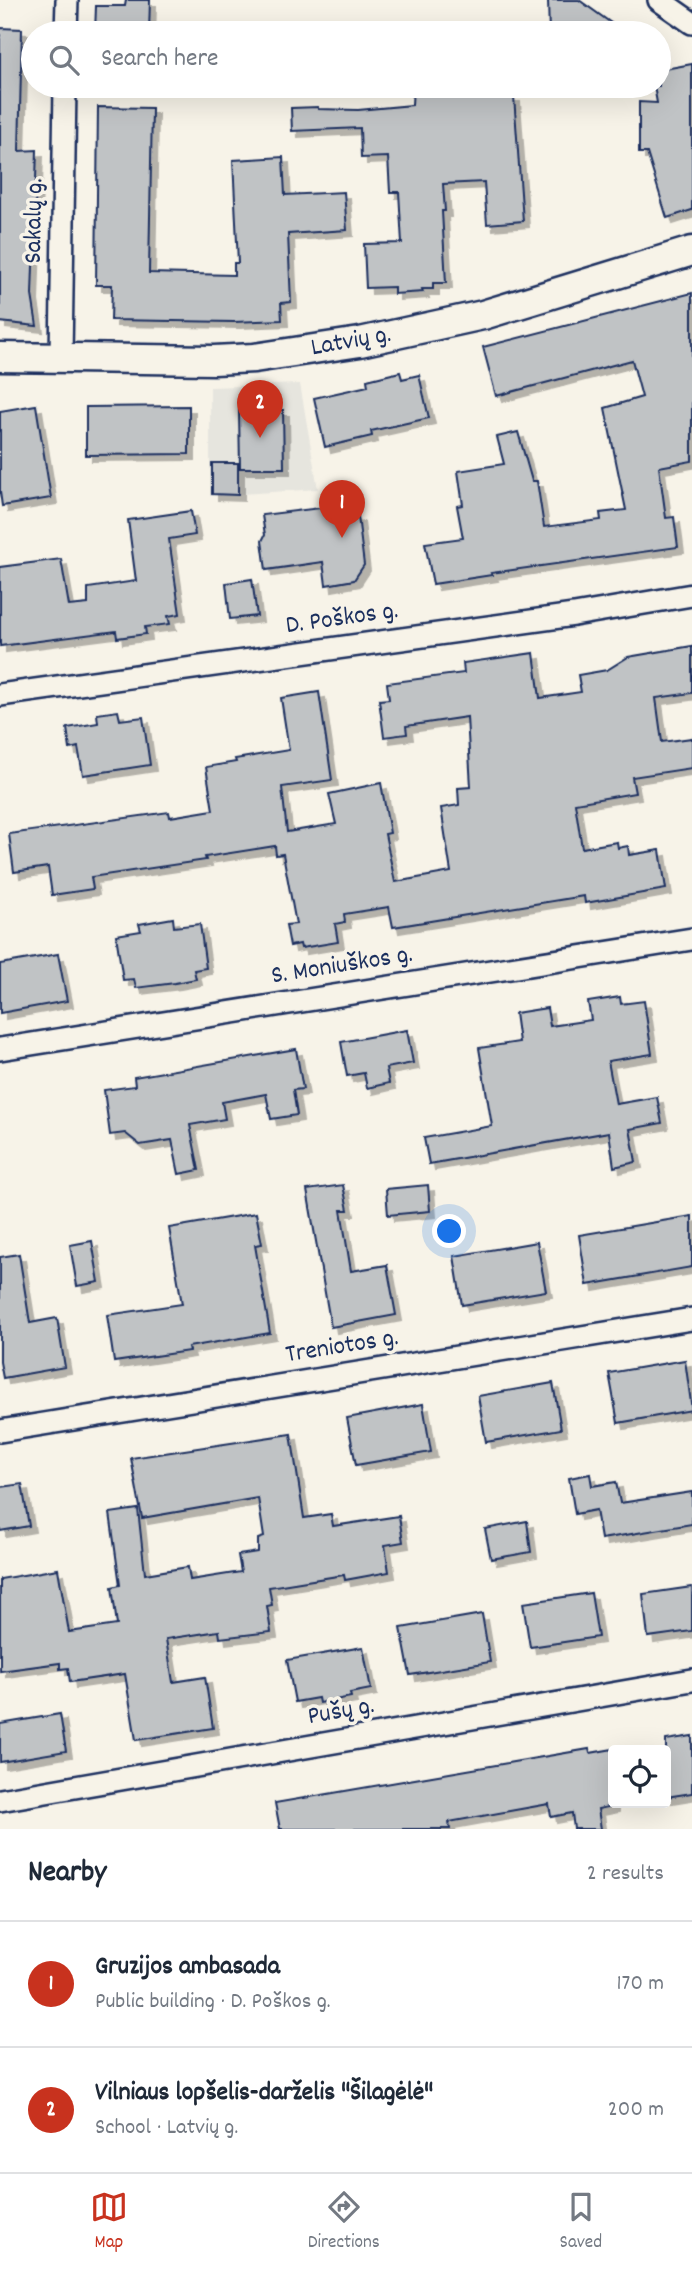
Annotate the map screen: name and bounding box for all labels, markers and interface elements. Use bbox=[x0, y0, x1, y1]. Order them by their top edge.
search box bbox=[21, 21, 671, 98]
icon: search bbox=[45, 41, 83, 79]
text: Search here bbox=[101, 41, 219, 78]
street label: Sakalų g. bbox=[16, 178, 54, 264]
street label: Latvių g. bbox=[308, 317, 394, 367]
pin: 2 bbox=[237, 380, 283, 438]
pin: 1 bbox=[319, 480, 365, 538]
street label: D. Poškos g. bbox=[283, 593, 401, 645]
street label: S. Moniuškos g. bbox=[269, 937, 415, 995]
your location bbox=[432, 1214, 466, 1248]
street label: Treniotos g. bbox=[283, 1320, 401, 1374]
street label: Pušų g. bbox=[305, 1688, 377, 1736]
map controls bbox=[608, 1745, 671, 1808]
button: locate bbox=[608, 1745, 671, 1808]
text: Nearby bbox=[28, 1853, 106, 1896]
text: 2 results bbox=[587, 1858, 664, 1891]
text: Gruzijos ambasada bbox=[95, 1949, 280, 1986]
text: 1 bbox=[48, 1968, 54, 2001]
text: 170 m bbox=[617, 1968, 664, 2001]
text: Public building · D. Poškos g. bbox=[95, 1986, 331, 2019]
text: Vilniaus lopšelis-darželis "Šilagėlė" bbox=[95, 2075, 433, 2112]
text: 2 bbox=[46, 2094, 56, 2127]
text: 200 m bbox=[608, 2094, 664, 2127]
text: School · Latvių g. bbox=[95, 2112, 238, 2145]
tab: Map bbox=[90, 2188, 128, 2257]
tab: Directions bbox=[308, 2188, 380, 2257]
tab: Saved bbox=[560, 2188, 602, 2257]

